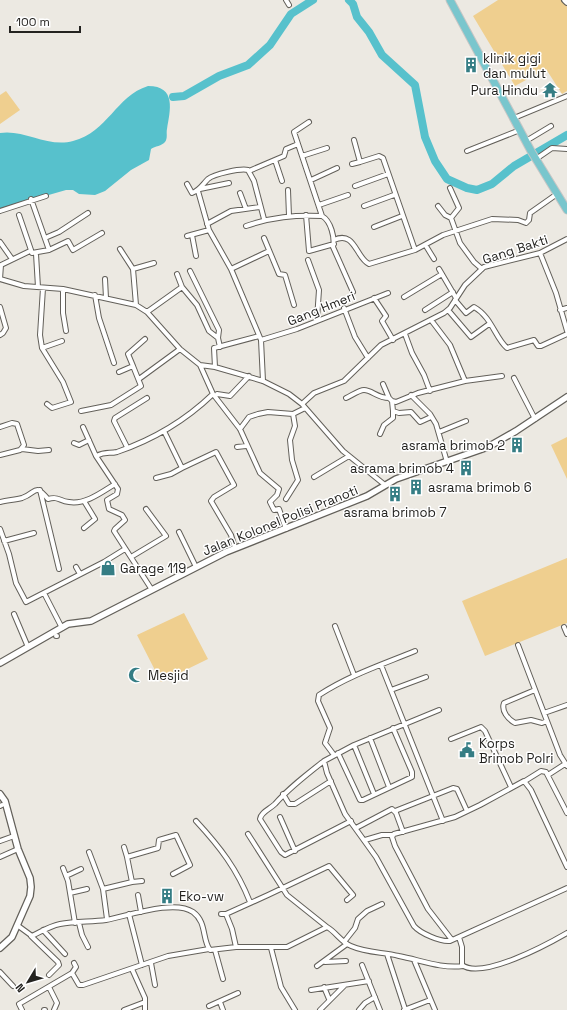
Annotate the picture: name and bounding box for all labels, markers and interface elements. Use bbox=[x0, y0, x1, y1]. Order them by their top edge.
scale bar bbox=[10, 8, 80, 34]
text: 100 m bbox=[16, 14, 50, 30]
place label: klinik gigi dan mulut bbox=[483, 50, 546, 82]
building icon: klinik gigi dan mulut bbox=[462, 56, 480, 74]
temple icon: Pura Hindu bbox=[541, 81, 559, 99]
place label: Pura Hindu bbox=[471, 82, 538, 99]
street label: Gang Bakti bbox=[480, 231, 550, 268]
street label: Gang Hmeri bbox=[285, 287, 357, 330]
building icon: asrama brimob 2 bbox=[508, 436, 526, 454]
place label: asrama brimob 2 bbox=[401, 437, 505, 454]
building icon: asrama brimob 4 bbox=[457, 459, 475, 477]
place label: asrama brimob 4 bbox=[350, 460, 454, 477]
building icon: asrama brimob 6 bbox=[407, 478, 425, 496]
place label: asrama brimob 6 bbox=[428, 479, 532, 496]
street label: Jalan Kolonel Polisi Pranoti bbox=[200, 481, 360, 559]
building icon: asrama brimob 7 bbox=[386, 485, 404, 503]
place label: asrama brimob 7 bbox=[343, 504, 447, 521]
shop icon: Garage 119 bbox=[99, 559, 117, 577]
place label: Garage 119 bbox=[120, 560, 186, 577]
mosque icon: Mesjid bbox=[127, 666, 145, 684]
place label: Mesjid bbox=[148, 667, 189, 684]
place label: Korps Brimob Polri bbox=[479, 735, 554, 767]
public building icon: Korps Brimob Polri bbox=[458, 741, 476, 759]
building icon: Eko-vw bbox=[158, 887, 176, 905]
place label: Eko-vw bbox=[179, 888, 224, 905]
north arrow bbox=[8, 962, 48, 1002]
text: N bbox=[12, 981, 28, 995]

